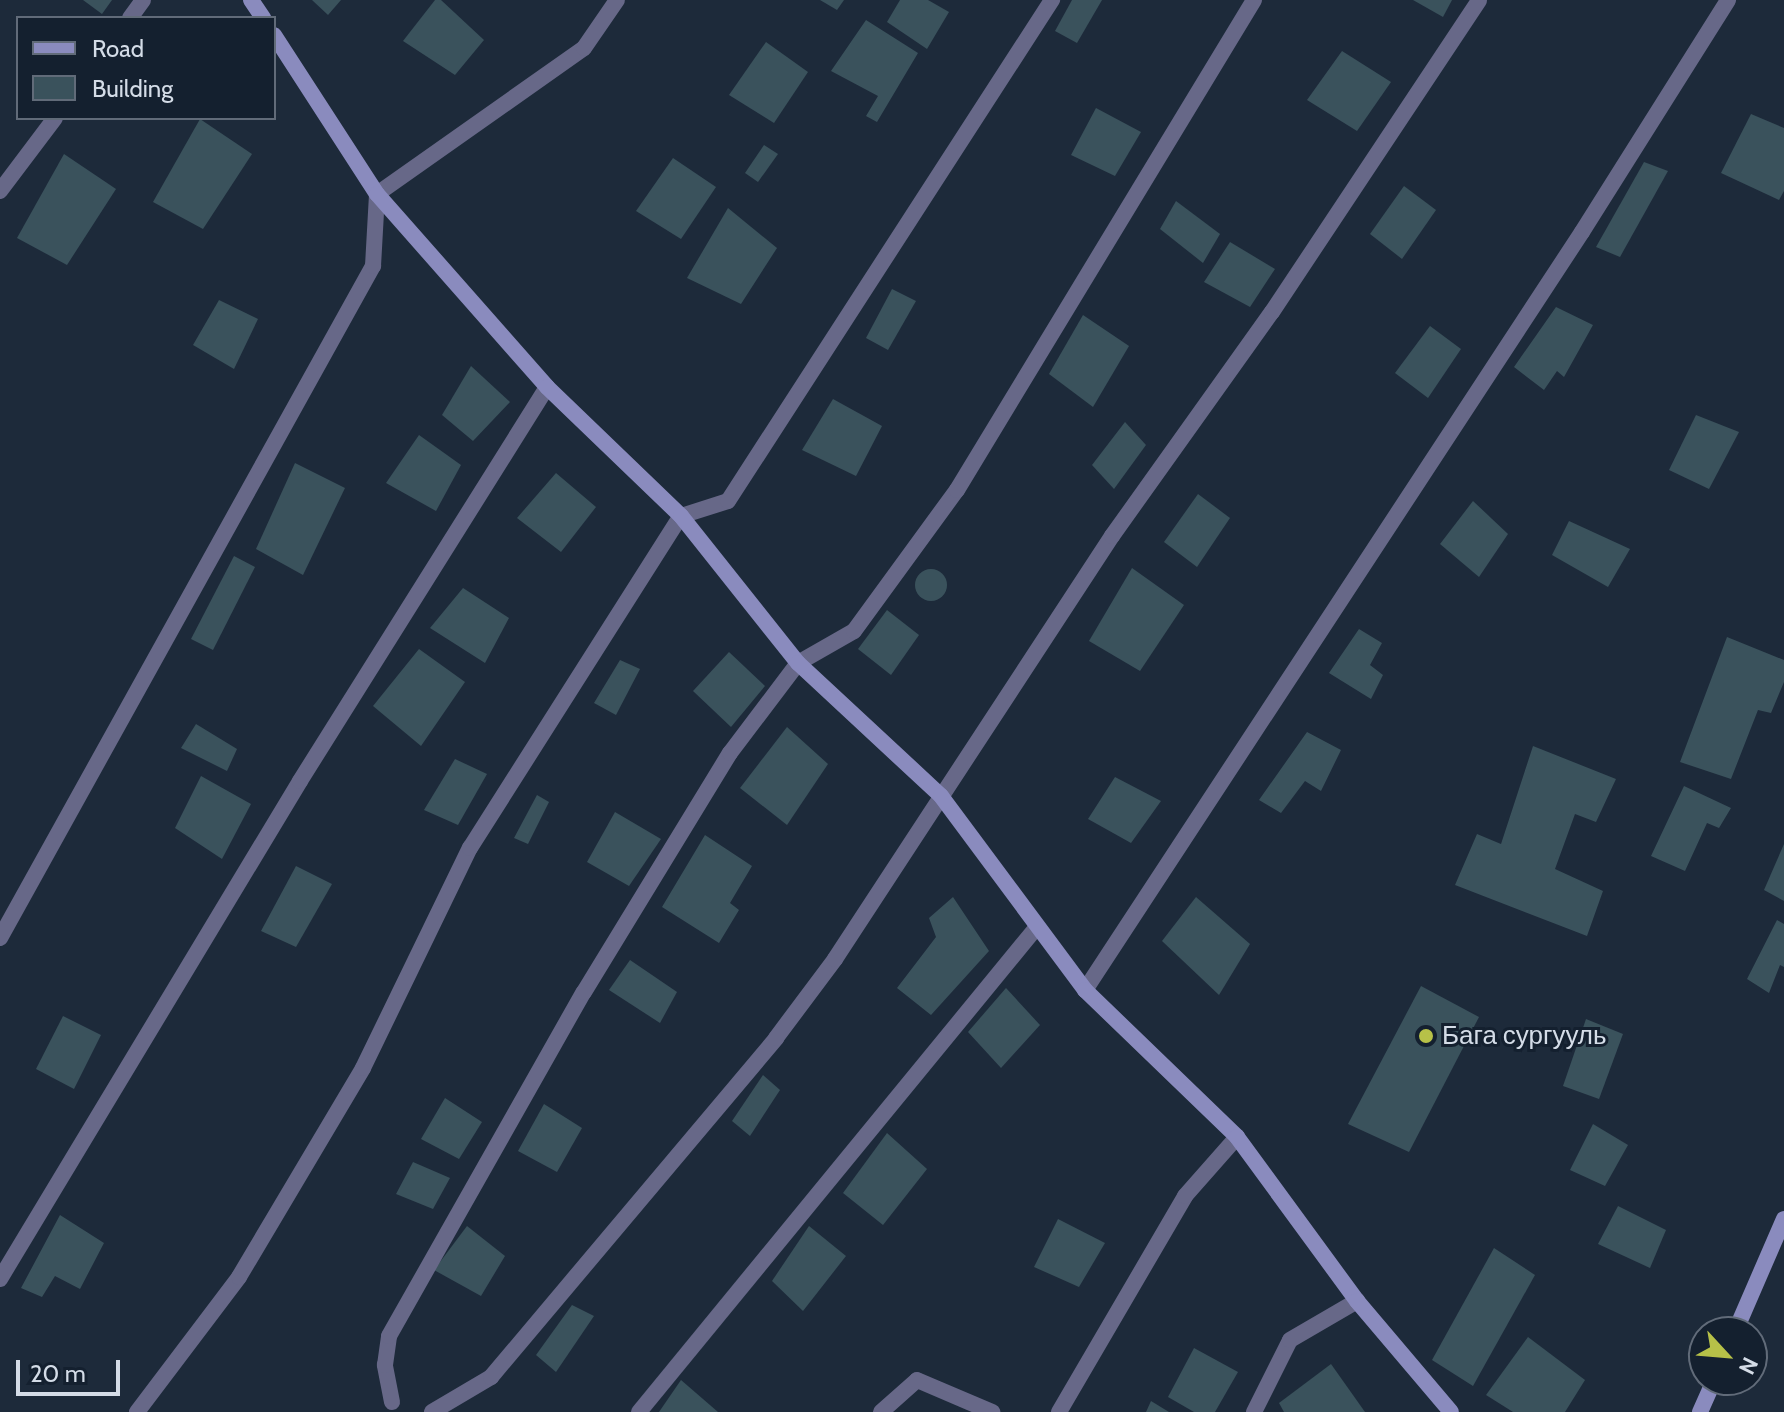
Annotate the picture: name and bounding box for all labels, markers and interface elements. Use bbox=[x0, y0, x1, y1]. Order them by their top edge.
legend bbox=[16, 16, 276, 120]
text: Road bbox=[92, 34, 144, 63]
text: Building bbox=[92, 74, 173, 103]
place label: Бага сургууль bbox=[1442, 1020, 1607, 1052]
marker: Бага сургууль bbox=[1417, 1027, 1435, 1045]
north arrow bbox=[1688, 1316, 1768, 1396]
scale bar bbox=[20, 1344, 124, 1394]
text: N bbox=[1733, 1353, 1764, 1379]
text: 20 m bbox=[30, 1359, 86, 1388]

